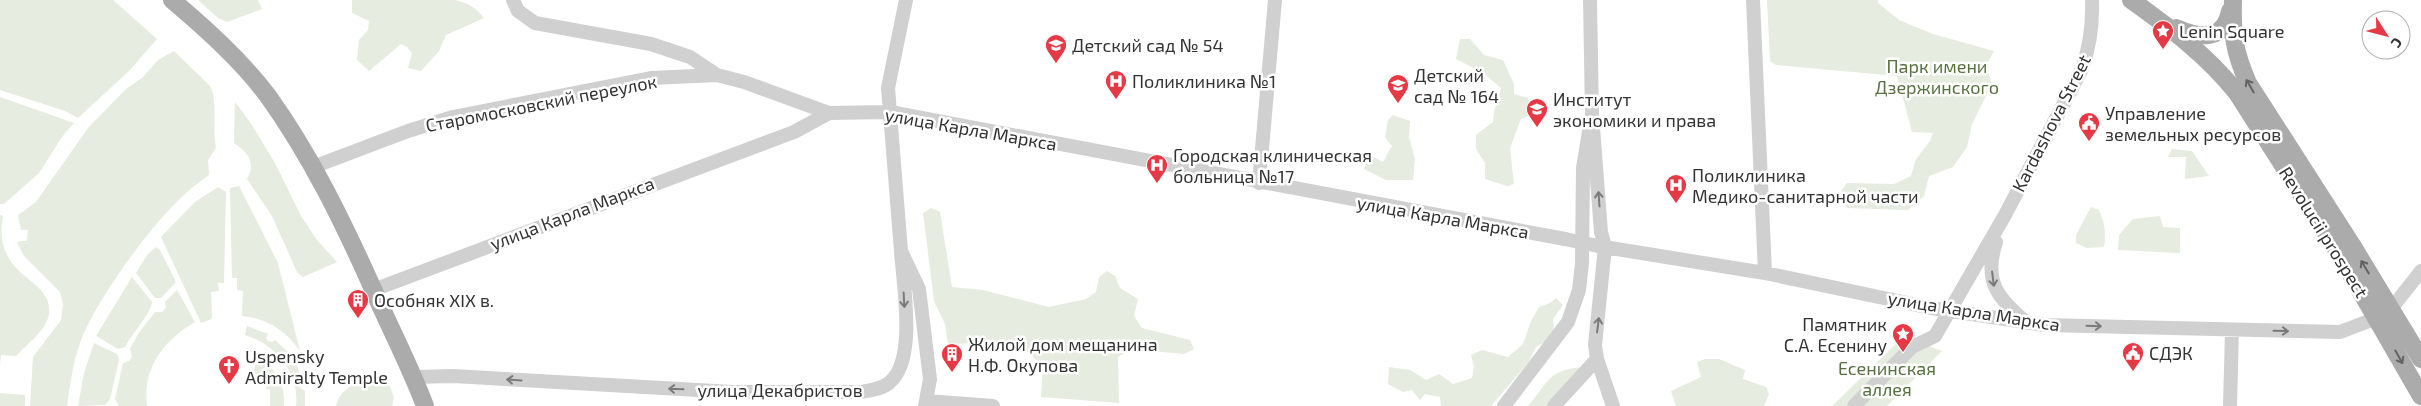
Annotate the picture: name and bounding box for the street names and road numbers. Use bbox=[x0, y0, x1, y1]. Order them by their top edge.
street label: Kardashova Street bbox=[2007, 51, 2095, 195]
street label: Старомосковский переулок bbox=[424, 70, 659, 136]
street label: улица Карла Маркса bbox=[883, 103, 1059, 155]
street label: Revolucii prospect bbox=[2275, 162, 2373, 302]
street label: улица Карла Маркса bbox=[487, 172, 657, 254]
street label: улица Карла Маркса bbox=[1355, 191, 1531, 243]
street label: улица Карла Маркса bbox=[1886, 287, 2062, 335]
street label: улица Декабристов bbox=[697, 379, 863, 401]

